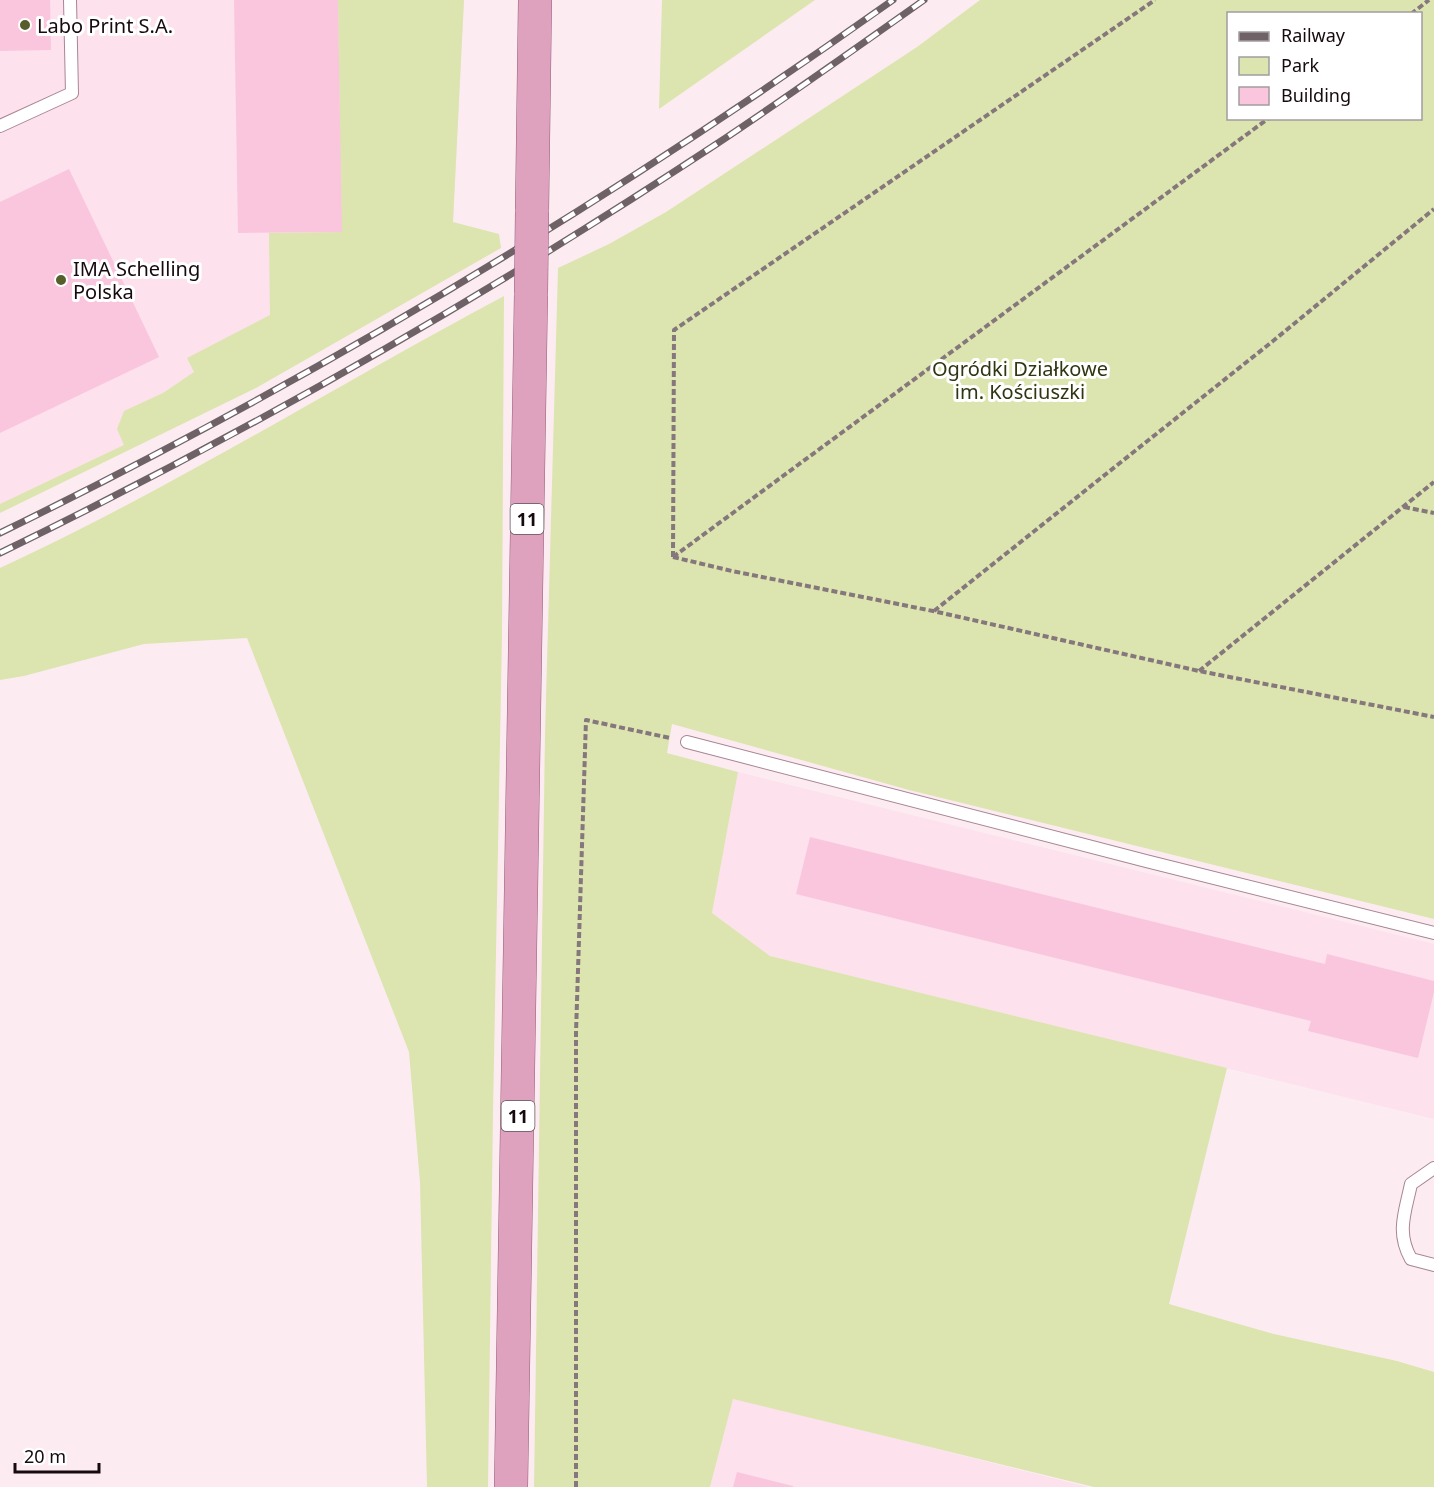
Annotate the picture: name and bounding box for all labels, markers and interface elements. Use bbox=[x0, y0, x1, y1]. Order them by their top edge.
place label: Labo Print S.A. bbox=[37, 12, 173, 39]
legend bbox=[1227, 12, 1422, 120]
marker: Labo Print S.A. bbox=[18, 18, 32, 32]
text: Railway bbox=[1281, 23, 1346, 47]
text: Park bbox=[1281, 53, 1319, 77]
text: Building bbox=[1281, 83, 1351, 107]
place label: IMA Schelling Polska bbox=[73, 255, 200, 305]
marker: IMA Schelling Polska bbox=[54, 273, 68, 287]
park label: Ogródki Działkowe im. Kościuszki bbox=[932, 355, 1108, 405]
road number: 11 bbox=[510, 504, 544, 534]
road number: 11 bbox=[502, 1101, 534, 1131]
scale bar bbox=[15, 1436, 99, 1474]
text: 20 m bbox=[24, 1444, 66, 1468]

